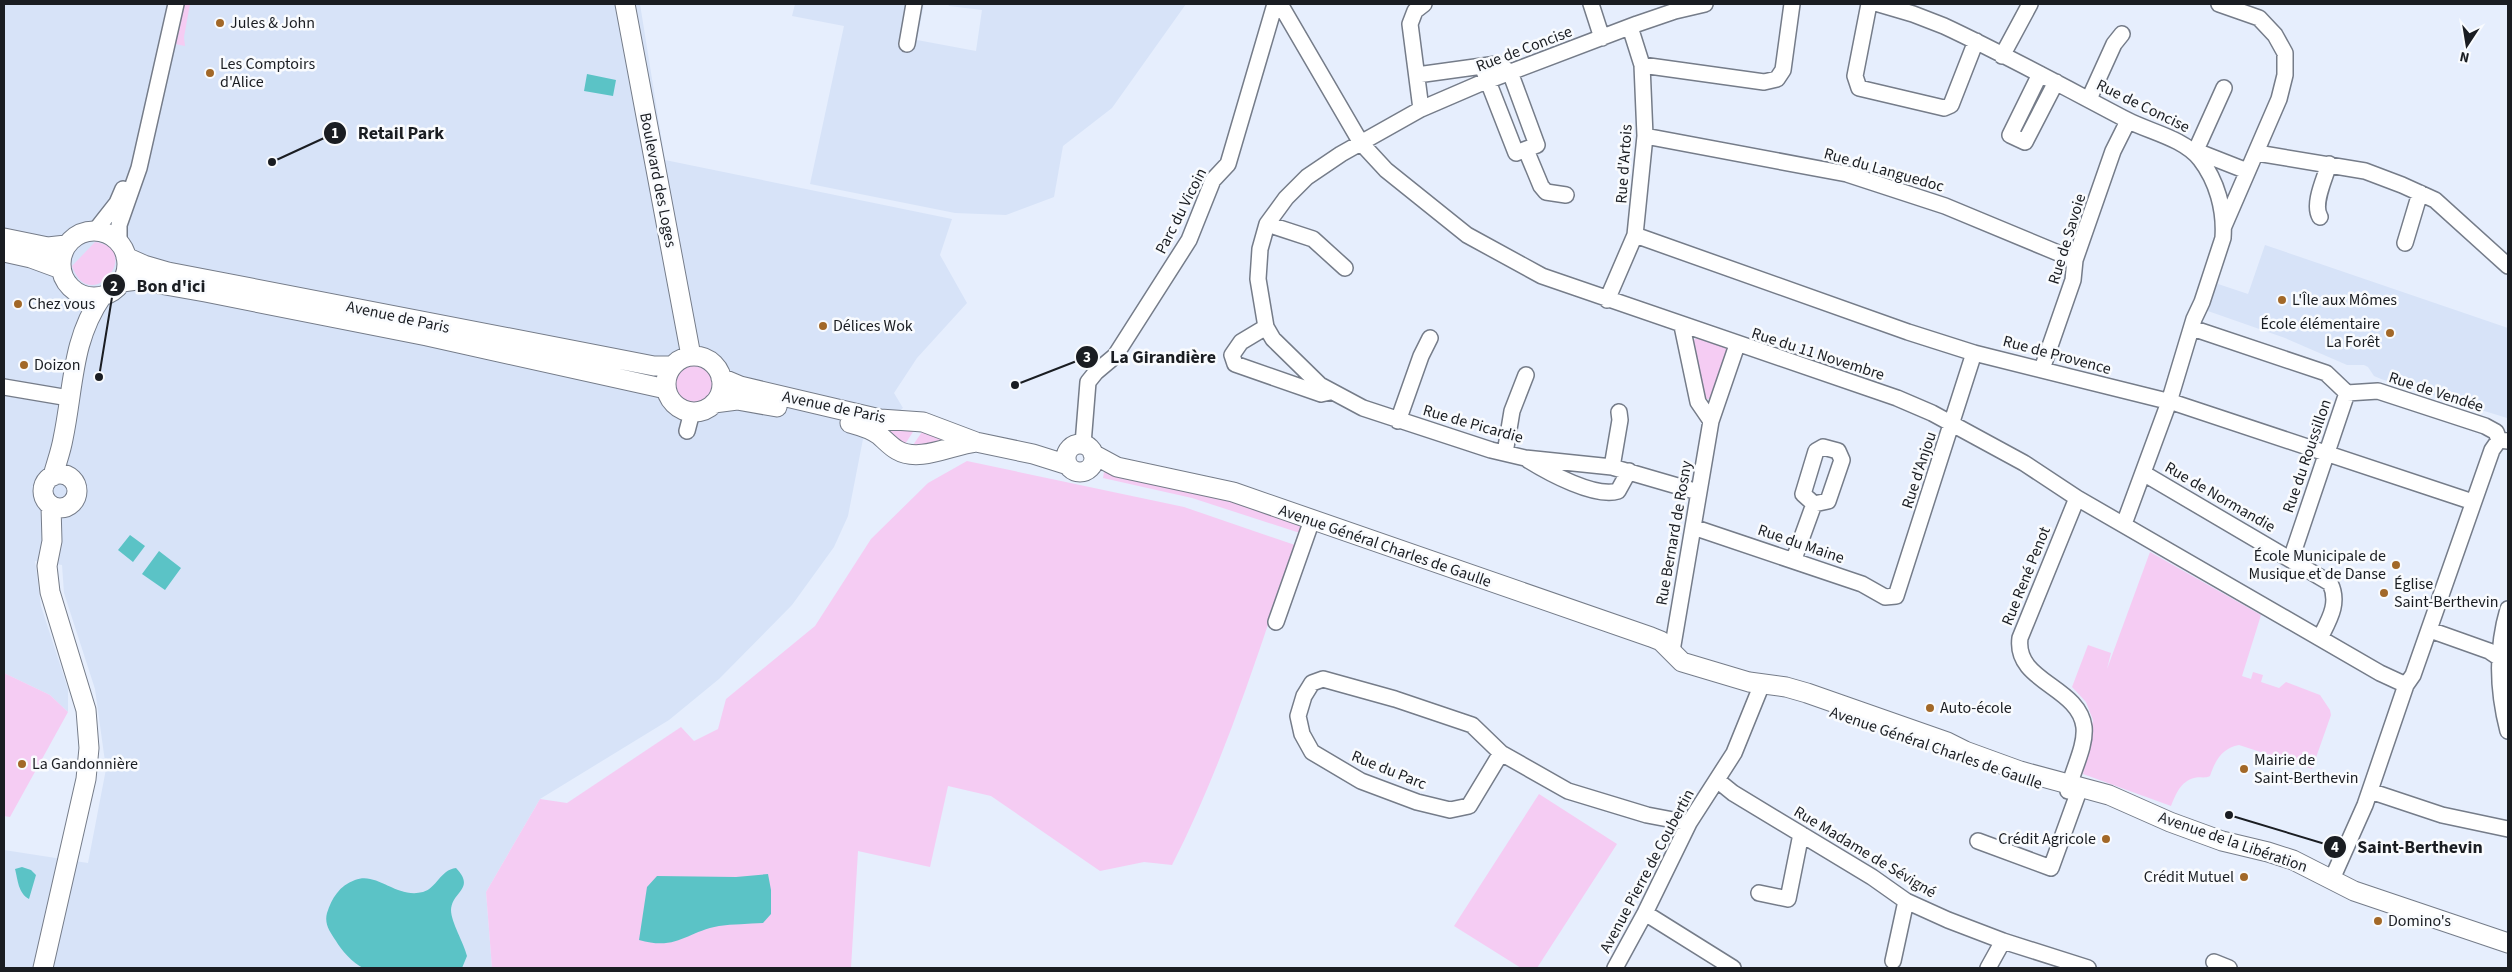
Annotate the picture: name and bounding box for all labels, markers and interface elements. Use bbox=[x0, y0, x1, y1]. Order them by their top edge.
place label: Jules & John bbox=[230, 12, 315, 34]
marker: Jules & John bbox=[214, 17, 226, 29]
north arrow bbox=[2442, 20, 2492, 70]
street label: Rue de Concise bbox=[1473, 21, 1575, 77]
text: N bbox=[2458, 46, 2471, 67]
place label: Les Comptoirs d'Alice bbox=[220, 53, 315, 93]
marker: Les Comptoirs d'Alice bbox=[204, 67, 216, 79]
street label: Rue de Concise bbox=[2093, 74, 2193, 138]
street label: Boulevard des Loges bbox=[634, 111, 682, 250]
callout: Retail Park bbox=[322, 116, 454, 149]
text: Retail Park bbox=[358, 121, 444, 146]
text: 1 bbox=[331, 123, 339, 144]
street label: Rue d'Artois bbox=[1610, 123, 1638, 205]
street label: Rue du Languedoc bbox=[1821, 142, 1947, 198]
street label: Parc du Vicoin bbox=[1150, 164, 1212, 258]
street label: Rue de Savoie bbox=[2043, 191, 2091, 287]
callout: Bon d'ici bbox=[101, 269, 215, 302]
text: Bon d'ici bbox=[137, 274, 205, 299]
text: 2 bbox=[110, 276, 118, 297]
place label: L'Île aux Mômes bbox=[2292, 289, 2397, 311]
place label: Chez vous bbox=[28, 293, 96, 315]
marker: L'Île aux Mômes bbox=[2276, 294, 2288, 306]
street label: Avenue de Paris bbox=[344, 295, 452, 339]
marker: Chez vous bbox=[12, 298, 24, 310]
place label: École élémentaire La Forêt bbox=[2261, 313, 2381, 353]
place label: Délices Wok bbox=[833, 315, 913, 337]
marker: Délices Wok bbox=[817, 320, 829, 332]
street label: Rue du 11 Novembre bbox=[1749, 322, 1887, 386]
marker: École élémentaire La Forêt bbox=[2384, 327, 2396, 339]
street label: Rue de Provence bbox=[2001, 330, 2114, 380]
callout: La Girandière bbox=[1075, 340, 1226, 373]
text: La Girandière bbox=[1110, 345, 1216, 370]
text: 3 bbox=[1083, 347, 1091, 368]
place label: Doizon bbox=[34, 354, 81, 376]
marker: Doizon bbox=[18, 359, 30, 371]
street label: Rue de Vendée bbox=[2386, 366, 2486, 418]
street label: Avenue de Paris bbox=[780, 385, 888, 429]
street label: Rue du Roussillon bbox=[2277, 396, 2337, 516]
street label: Rue de Picardie bbox=[1420, 399, 1526, 449]
street label: Rue d'Anjou bbox=[1896, 429, 1942, 511]
street label: Rue de Normandie bbox=[2161, 456, 2279, 538]
street label: Rue Bernard de Rosny bbox=[1650, 458, 1698, 607]
street label: Avenue Général Charles de Gaulle bbox=[1276, 499, 1494, 593]
street label: Rue du Maine bbox=[1755, 519, 1847, 569]
street label: Rue René Penot bbox=[1996, 523, 2056, 629]
place label: École Municipale de Musique et de Danse bbox=[2249, 545, 2386, 585]
marker: École Municipale de Musique et de Danse bbox=[2390, 559, 2402, 571]
place label: Église Saint-Berthevin bbox=[2394, 573, 2498, 613]
marker: Église Saint-Berthevin bbox=[2378, 587, 2390, 599]
place label: Auto-école bbox=[1940, 697, 2012, 719]
street label: Avenue Général Charles de Gaulle bbox=[1827, 701, 2045, 795]
marker: Auto-école bbox=[1924, 702, 1936, 714]
street label: Rue du Parc bbox=[1348, 745, 1430, 795]
place label: Mairie de Saint-Berthevin bbox=[2254, 749, 2358, 789]
place label: La Gandonnière bbox=[32, 753, 138, 775]
marker: La Gandonnière bbox=[16, 758, 28, 770]
marker: Mairie de Saint-Berthevin bbox=[2238, 763, 2250, 775]
street label: Avenue Pierre de Coubertin bbox=[1594, 785, 1700, 957]
street label: Rue Madame de Sévigné bbox=[1790, 801, 1940, 903]
street label: Avenue de la Libération bbox=[2156, 806, 2310, 878]
place label: Crédit Agricole bbox=[1998, 828, 2096, 850]
callout: Saint-Berthevin bbox=[2322, 830, 2493, 863]
marker: Crédit Agricole bbox=[2100, 833, 2112, 845]
text: Saint-Berthevin bbox=[2357, 835, 2483, 860]
text: 4 bbox=[2331, 837, 2339, 858]
place label: Crédit Mutuel bbox=[2144, 866, 2234, 888]
marker: Crédit Mutuel bbox=[2238, 871, 2250, 883]
place label: Domino's bbox=[2388, 910, 2451, 932]
marker: Domino's bbox=[2372, 915, 2384, 927]

